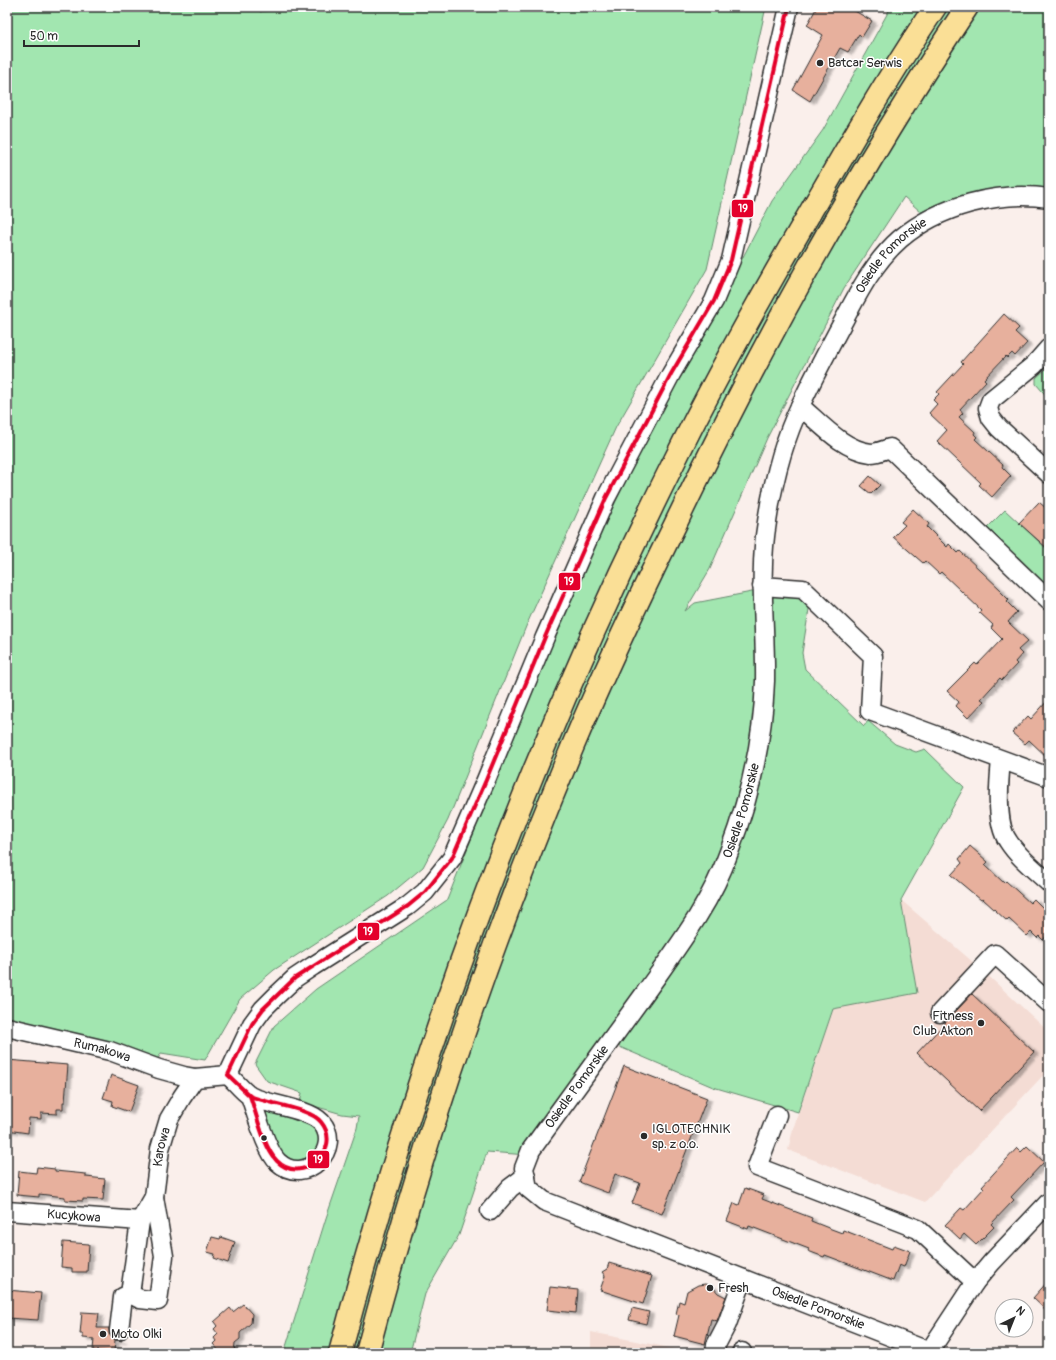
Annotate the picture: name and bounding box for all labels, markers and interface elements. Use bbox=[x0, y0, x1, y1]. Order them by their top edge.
scale bar bbox=[24, 22, 139, 48]
text: 50 m bbox=[30, 29, 58, 44]
place label: Batcar Serwis bbox=[828, 55, 902, 71]
marker: Batcar Serwis bbox=[815, 58, 825, 68]
line badge: 19 bbox=[731, 199, 754, 218]
text: 19 bbox=[738, 202, 748, 215]
street label: Osiedle Pomorskie bbox=[852, 214, 930, 296]
line badge: 19 bbox=[558, 572, 581, 591]
text: 19 bbox=[564, 575, 574, 588]
street label: Osiedle Pomorskie bbox=[719, 761, 763, 860]
line badge: 19 bbox=[357, 922, 380, 941]
text: 19 bbox=[363, 925, 373, 938]
place label: Fitness Club Akton bbox=[913, 1008, 973, 1039]
marker: Fitness Club Akton bbox=[976, 1018, 986, 1028]
street label: Rumakowa bbox=[72, 1035, 133, 1066]
street label: Osiedle Pomorskie bbox=[541, 1042, 613, 1132]
place label: IGLOTECHNIK sp. z o.o. bbox=[652, 1121, 731, 1152]
street label: Karowa bbox=[150, 1125, 174, 1168]
marker: IGLOTECHNIK sp. z o.o. bbox=[639, 1131, 649, 1141]
unlabelled marker bbox=[259, 1133, 269, 1143]
line badge: 19 bbox=[307, 1150, 330, 1169]
text: 19 bbox=[313, 1153, 323, 1166]
street label: Kucykowa bbox=[46, 1206, 101, 1226]
place label: Fresh bbox=[718, 1280, 749, 1296]
marker: Fresh bbox=[705, 1283, 715, 1293]
street label: Osiedle Pomorskie bbox=[769, 1283, 867, 1333]
north arrow bbox=[994, 1298, 1034, 1338]
text: N bbox=[1013, 1304, 1028, 1319]
place label: Moto Olki bbox=[111, 1326, 161, 1342]
marker: Moto Olki bbox=[98, 1329, 108, 1339]

